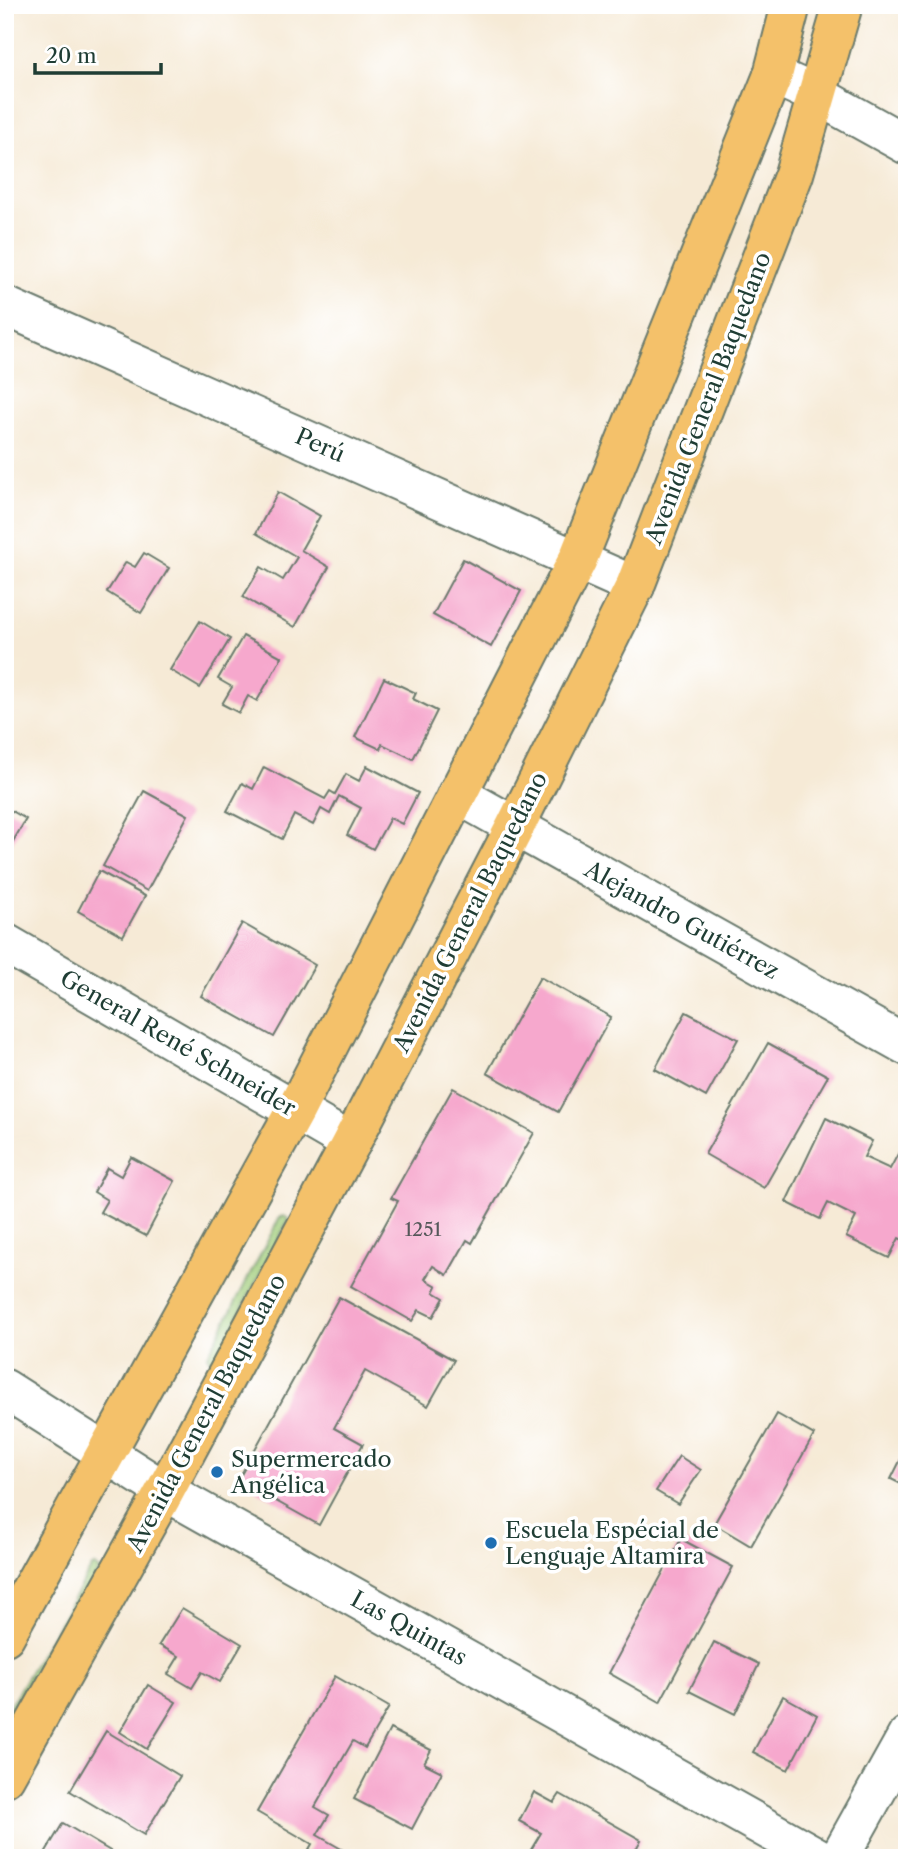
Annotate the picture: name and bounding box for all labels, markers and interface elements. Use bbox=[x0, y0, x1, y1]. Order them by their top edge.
scale bar bbox=[35, 32, 161, 76]
text: 20 m bbox=[46, 43, 97, 68]
street label: Avenida General Baquedano bbox=[639, 248, 777, 549]
street label: Perú bbox=[291, 422, 349, 468]
street label: Avenida General Baquedano bbox=[387, 767, 553, 1058]
street label: Alejandro Gutiérrez bbox=[579, 854, 784, 985]
street label: General René Schneider bbox=[55, 964, 301, 1122]
house number: 1251 bbox=[404, 1218, 442, 1241]
street label: Avenida General Baquedano bbox=[120, 1269, 291, 1558]
place label: Supermercado Angélica bbox=[230, 1445, 392, 1499]
marker: Supermercado Angélica bbox=[209, 1464, 225, 1480]
place label: Escuela Espécial de Lenguaje Altamira bbox=[505, 1516, 719, 1570]
marker: Escuela Espécial de Lenguaje Altamira bbox=[483, 1535, 499, 1551]
street label: Las Quintas bbox=[346, 1585, 472, 1671]

